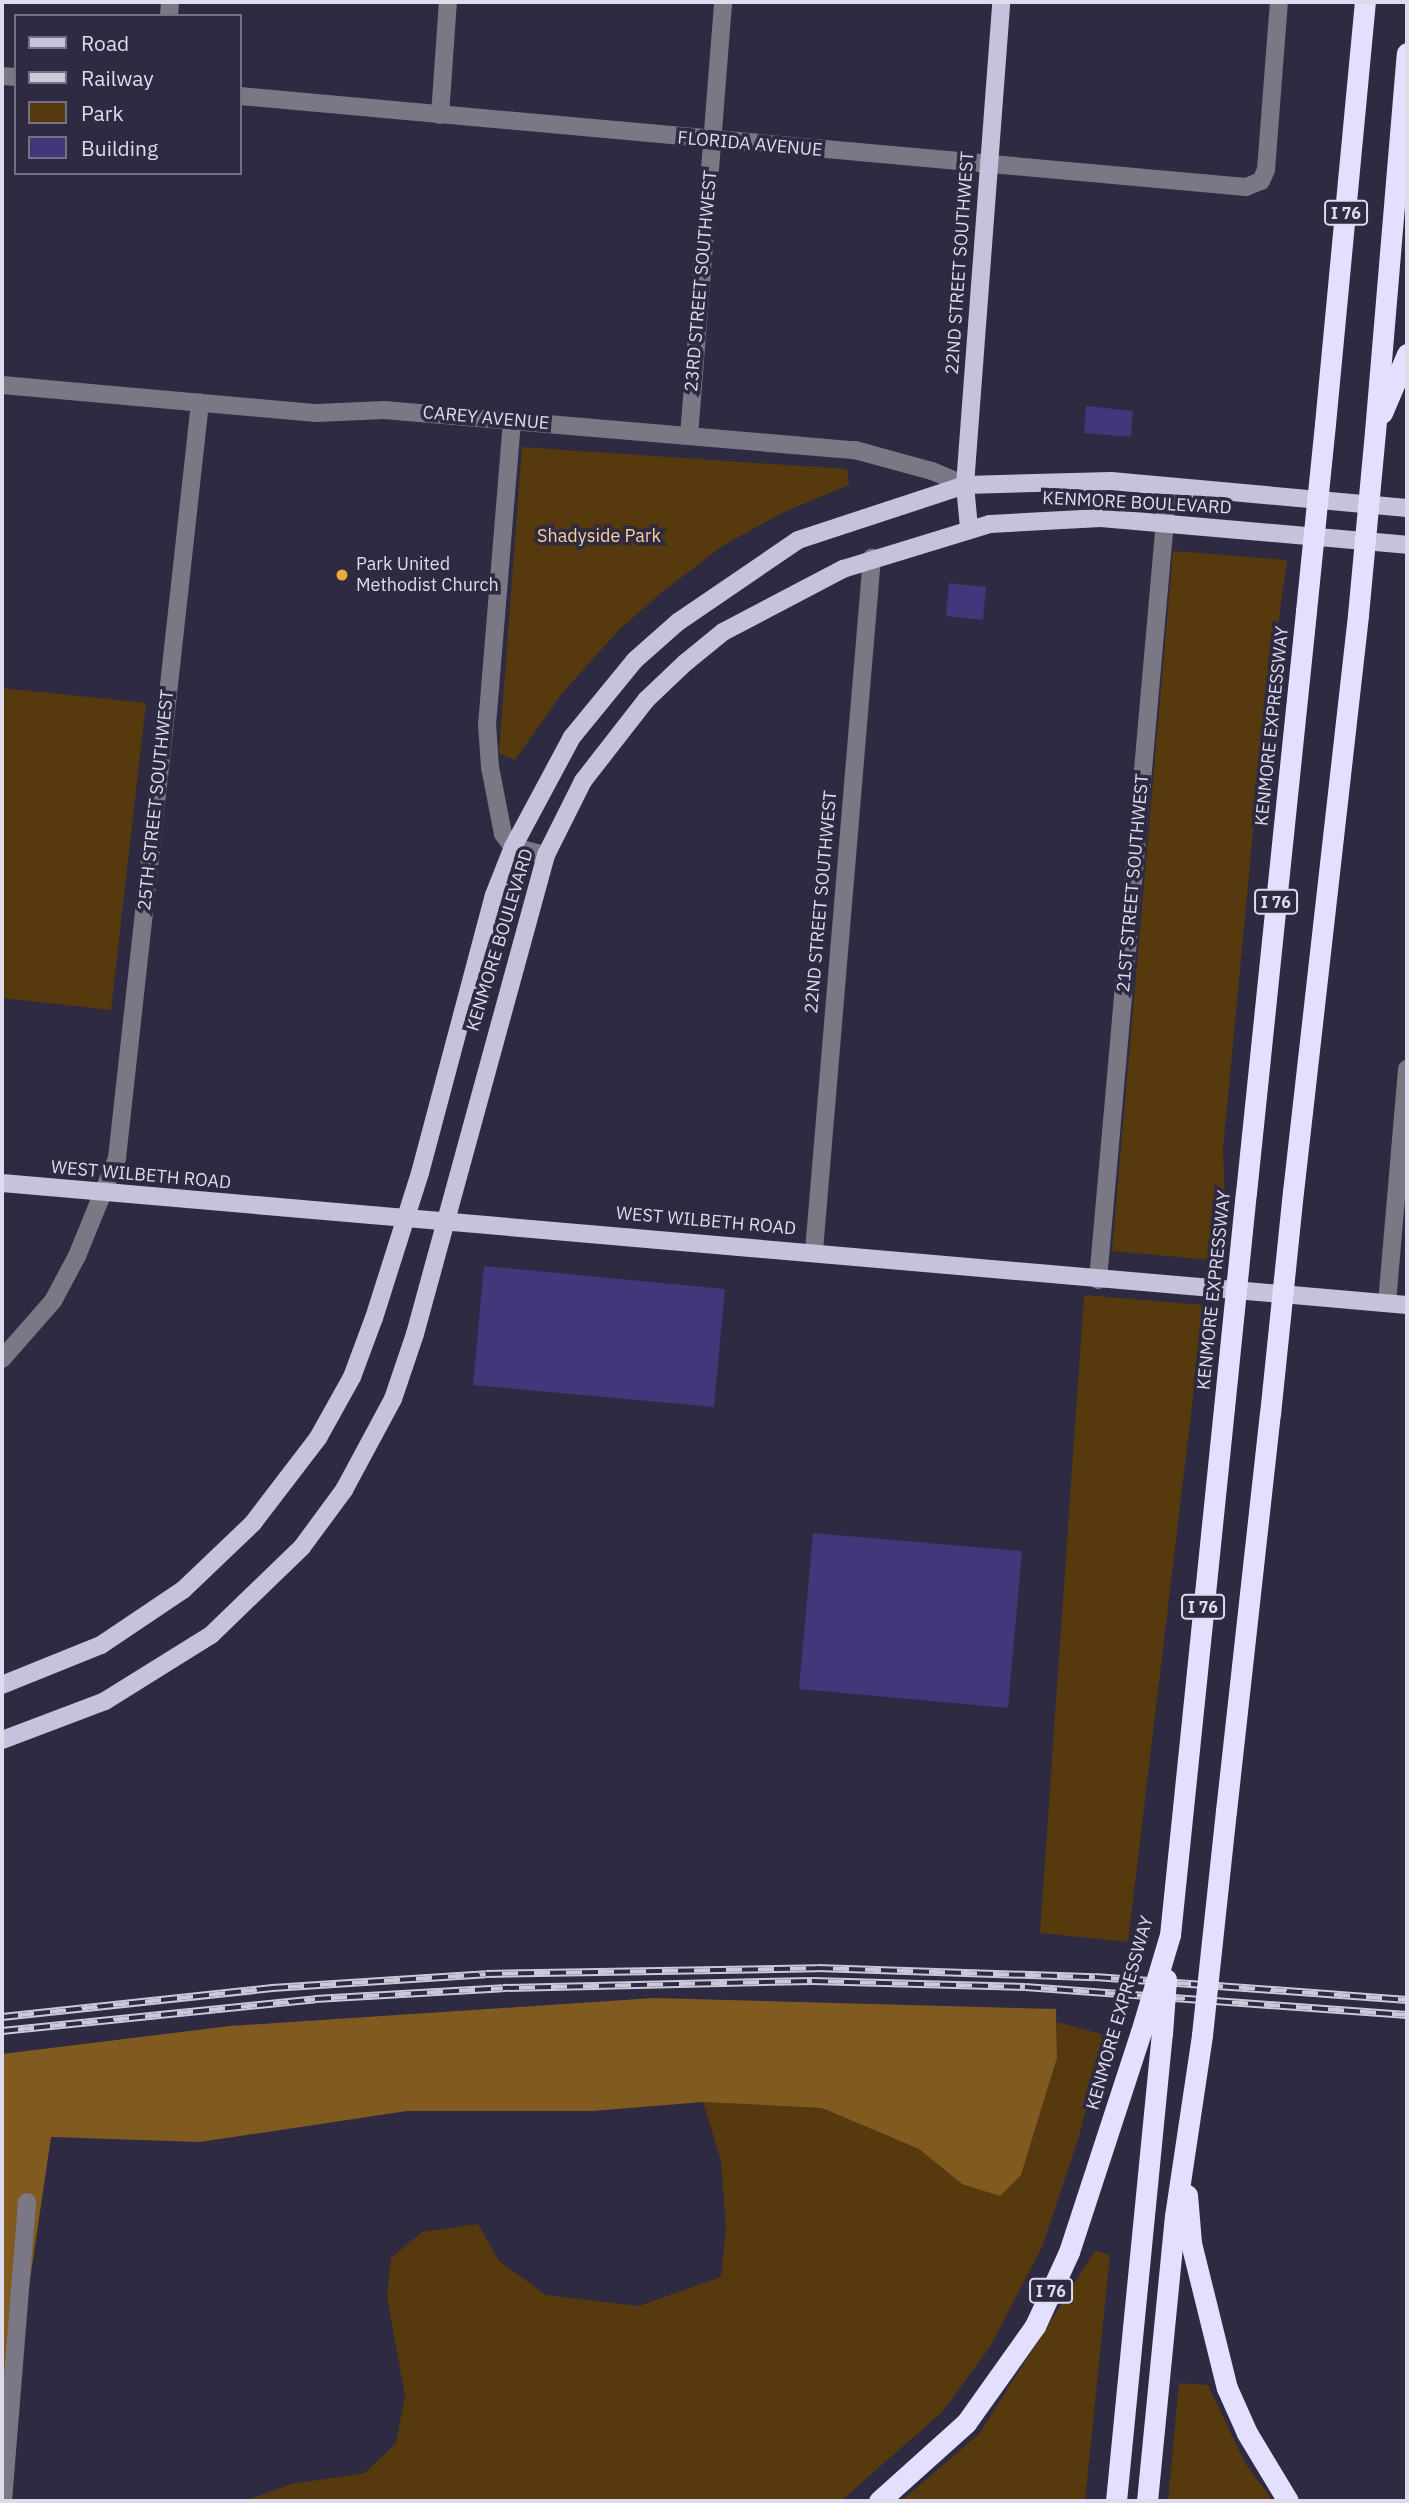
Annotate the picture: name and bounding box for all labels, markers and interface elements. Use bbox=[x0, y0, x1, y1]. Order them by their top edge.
legend bbox=[14, 14, 242, 175]
text: Road bbox=[81, 29, 129, 57]
text: Railway bbox=[81, 64, 154, 92]
text: Park bbox=[81, 99, 124, 127]
street label: FLORIDA AVENUE bbox=[677, 127, 823, 161]
text: Building bbox=[81, 134, 158, 162]
street label: 22ND STREET SOUTHWEST bbox=[941, 151, 979, 375]
street label: 23RD STREET SOUTHWEST bbox=[681, 169, 721, 393]
road number: I 76 bbox=[1323, 200, 1369, 226]
street label: CAREY AVENUE bbox=[422, 402, 550, 434]
street label: KENMORE BOULEVARD bbox=[1042, 487, 1232, 519]
park label: Shadyside Park bbox=[537, 525, 661, 547]
place label: Park United Methodist Church bbox=[356, 554, 499, 596]
marker: Park United Methodist Church bbox=[334, 567, 350, 583]
street label: KENMORE EXPRESSWAY bbox=[1251, 625, 1293, 827]
street label: 25TH STREET SOUTHWEST bbox=[134, 689, 178, 911]
street label: 21ST STREET SOUTHWEST bbox=[1113, 773, 1153, 993]
street label: 22ND STREET SOUTHWEST bbox=[800, 790, 842, 1014]
street label: KENMORE BOULEVARD bbox=[462, 846, 538, 1034]
road number: I 76 bbox=[1253, 890, 1299, 914]
street label: WEST WILBETH ROAD bbox=[50, 1156, 232, 1194]
street label: KENMORE EXPRESSWAY bbox=[1193, 1189, 1235, 1391]
street label: WEST WILBETH ROAD bbox=[615, 1202, 797, 1240]
road number: I 76 bbox=[1180, 1595, 1226, 1620]
street label: KENMORE EXPRESSWAY bbox=[1082, 1914, 1158, 2112]
road number: I 76 bbox=[1028, 2278, 1074, 2304]

